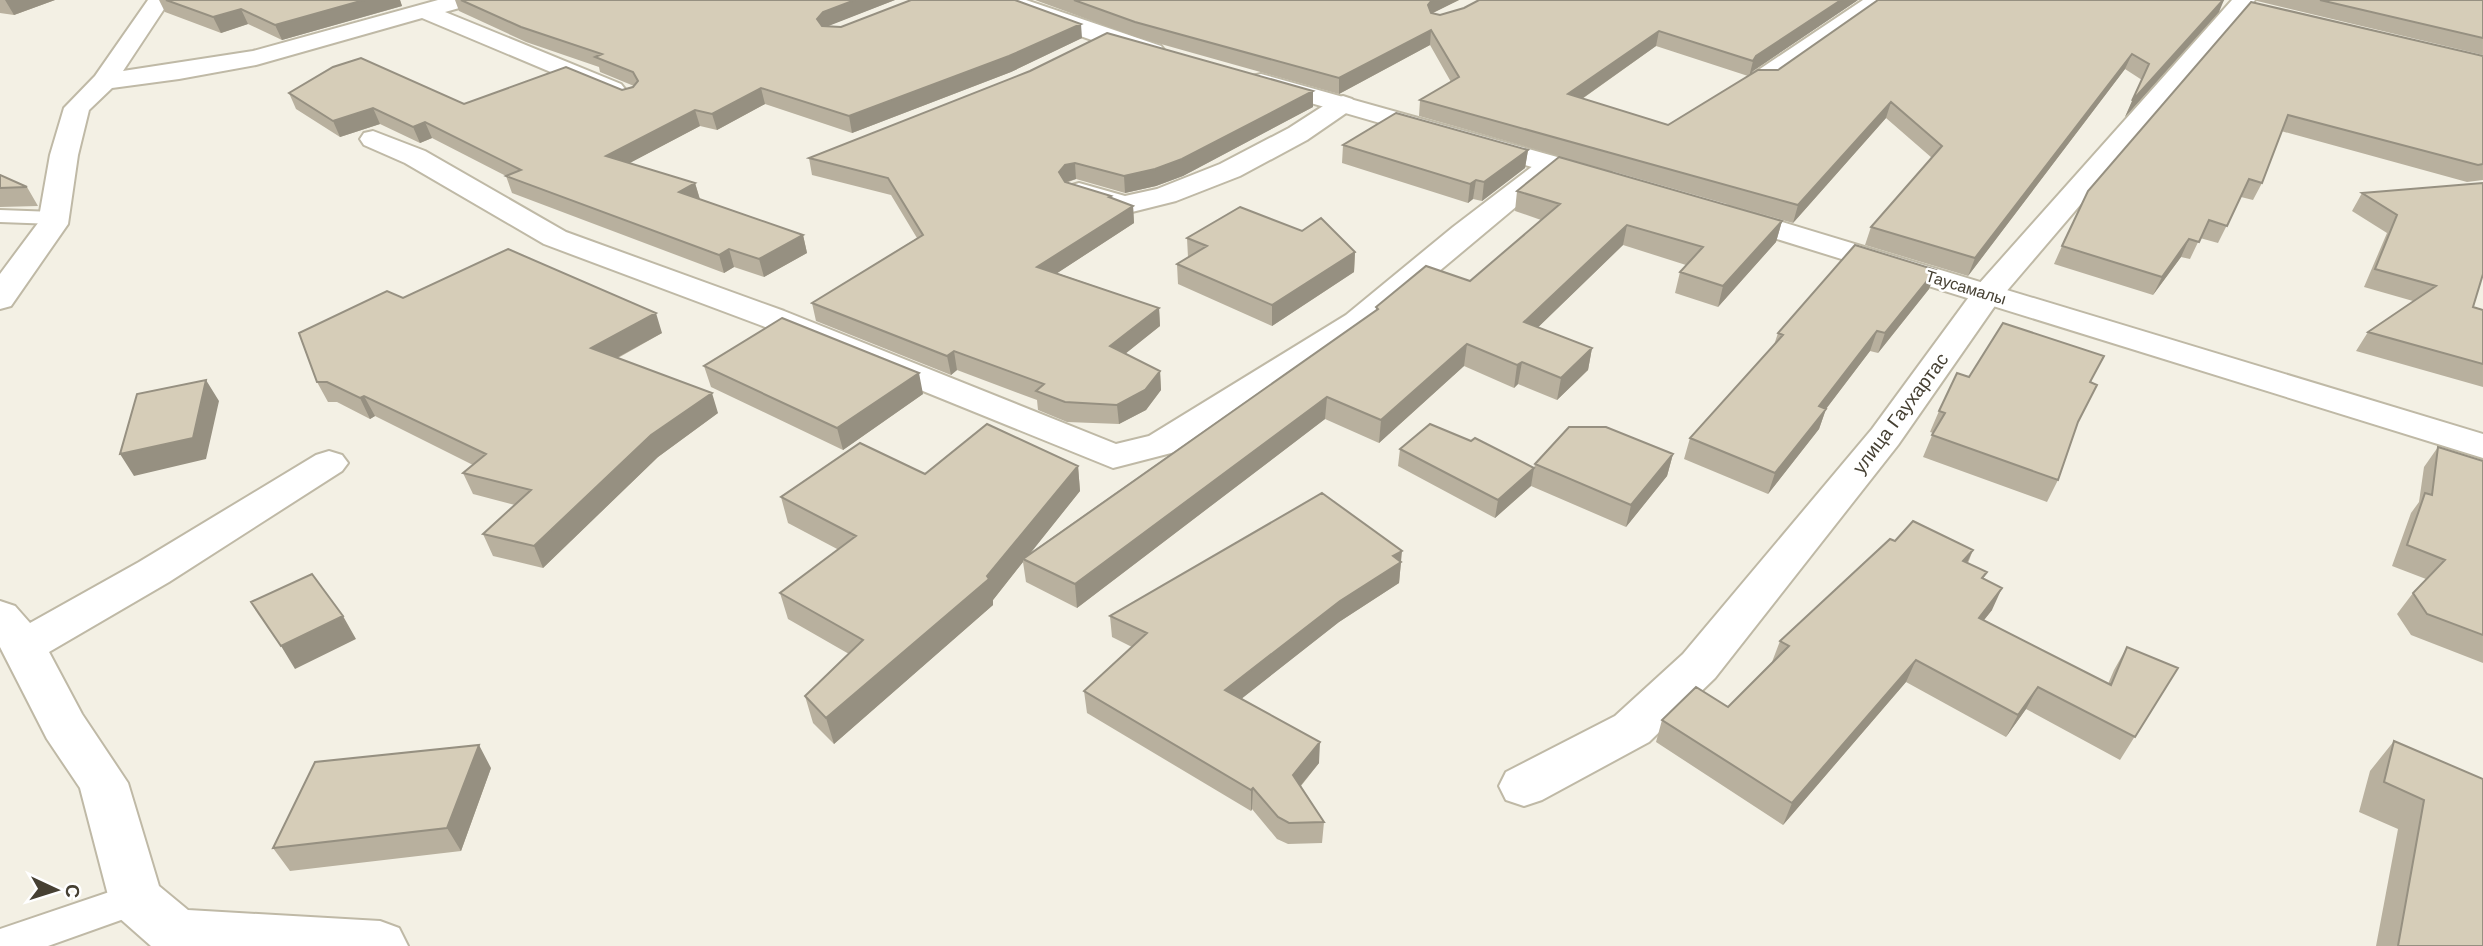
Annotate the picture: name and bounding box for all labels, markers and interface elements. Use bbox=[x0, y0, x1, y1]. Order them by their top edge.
street label: Таусамалы bbox=[1924, 267, 2008, 308]
street label: улица Гаухартас bbox=[1848, 349, 1952, 478]
north arrow bbox=[21, 855, 91, 925]
text: С bbox=[61, 884, 83, 899]

